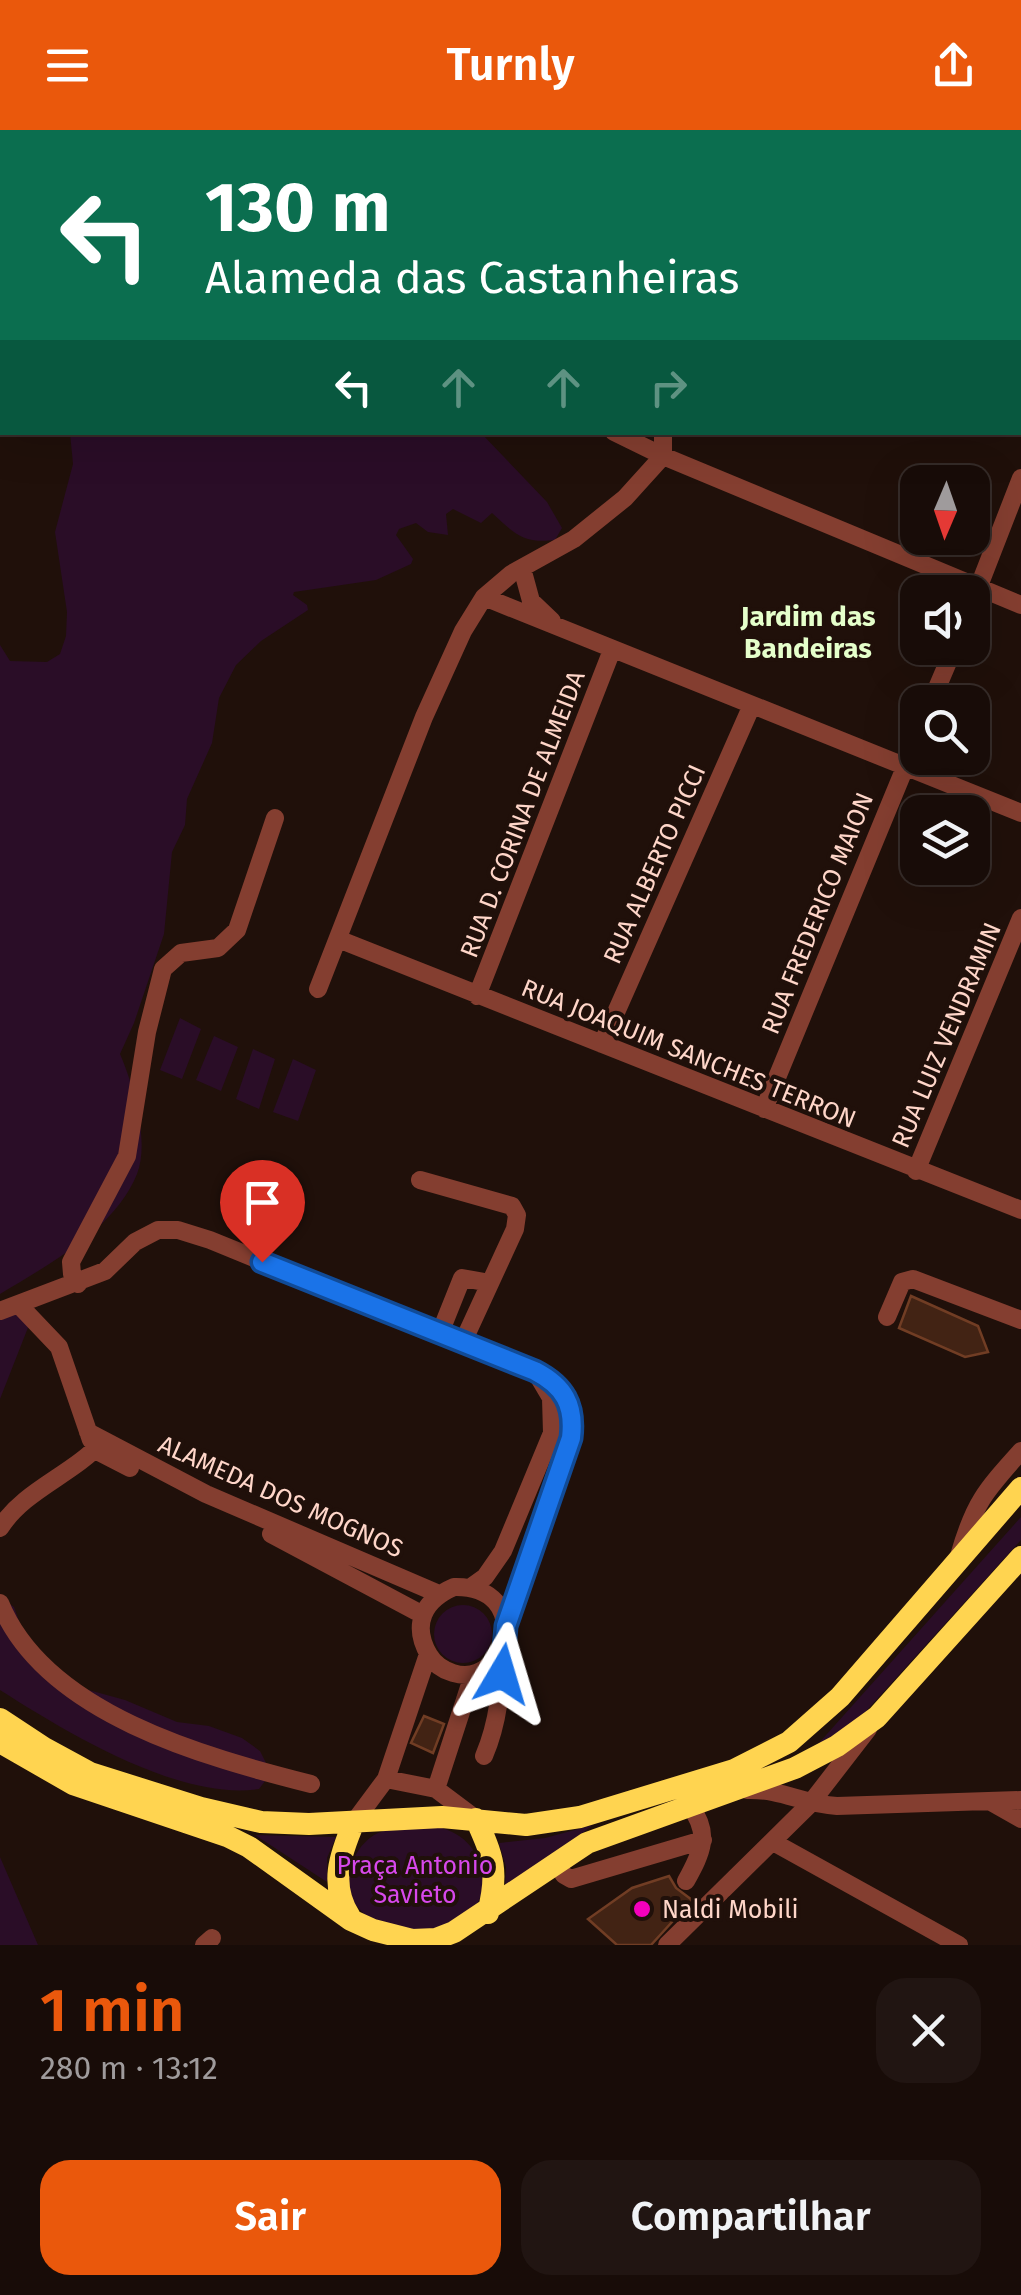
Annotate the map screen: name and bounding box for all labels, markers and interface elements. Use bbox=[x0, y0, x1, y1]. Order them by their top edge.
icon: menu bbox=[40, 38, 95, 93]
text: Turnly bbox=[447, 38, 574, 92]
icon: share bbox=[926, 38, 981, 93]
text: 130 m bbox=[205, 166, 391, 250]
icon: left bbox=[40, 170, 170, 300]
text: Alameda das Castanheiras bbox=[205, 251, 740, 305]
icon: left bbox=[326, 360, 381, 415]
icon: ahead bbox=[431, 360, 486, 415]
icon: ahead bbox=[536, 360, 591, 415]
icon: right bbox=[641, 360, 696, 415]
north arrow bbox=[900, 465, 990, 555]
map controls bbox=[900, 465, 990, 885]
button: sound bbox=[900, 575, 990, 665]
district label: Jardim das Bandeiras bbox=[740, 600, 876, 665]
street label: RUA D. CORINA DE ALMEIDA bbox=[454, 666, 592, 962]
button: search bbox=[900, 685, 990, 775]
street label: RUA ALBERTO PICCI bbox=[597, 760, 712, 969]
street label: RUA FREDERICO MAION bbox=[756, 788, 880, 1039]
button: layers bbox=[900, 795, 990, 885]
street label: RUA LUIZ VENDRAMIN bbox=[886, 918, 1008, 1152]
street label: RUA JOAQUIM SANCHES TERRON bbox=[517, 973, 860, 1135]
pin bbox=[220, 1160, 305, 1263]
icon: arrive bbox=[235, 1175, 290, 1230]
street label: ALAMEDA DOS MOGNOS bbox=[154, 1429, 408, 1564]
position arrow bbox=[450, 1622, 554, 1726]
park label: Praça Antonio Savieto bbox=[337, 1851, 493, 1910]
place label: Naldi Mobili bbox=[662, 1895, 799, 1925]
marker: Naldi Mobili bbox=[631, 1898, 653, 1920]
text: 1 min bbox=[40, 1975, 185, 2047]
button: close bbox=[876, 1978, 981, 2083]
text: 280 m · 13:12 bbox=[40, 2049, 218, 2087]
button: Sair bbox=[40, 2160, 501, 2275]
button: Compartilhar bbox=[521, 2160, 981, 2275]

